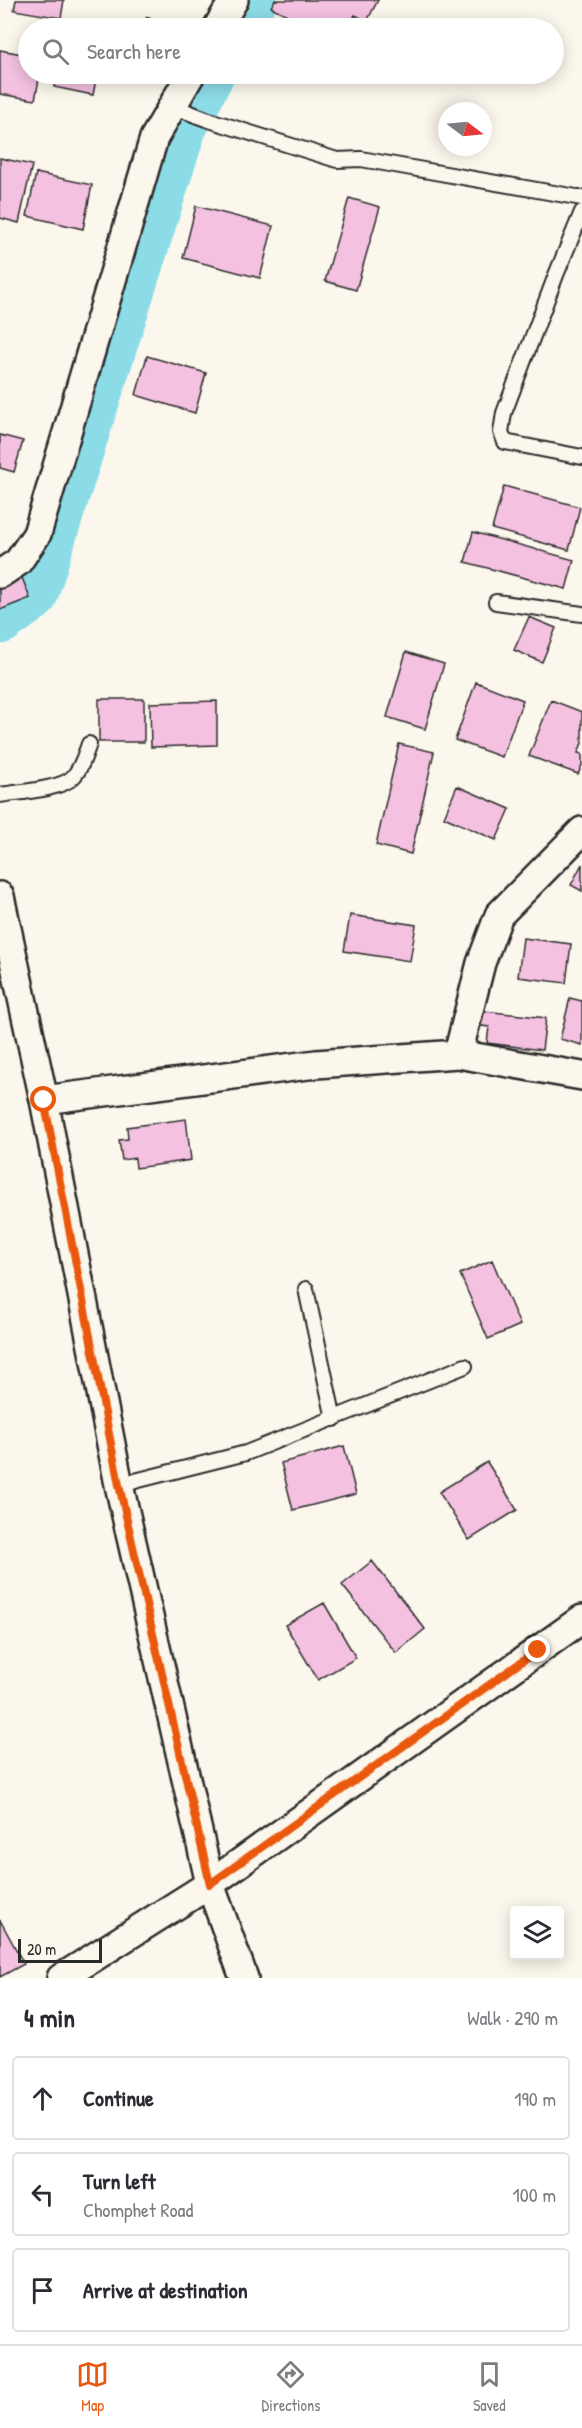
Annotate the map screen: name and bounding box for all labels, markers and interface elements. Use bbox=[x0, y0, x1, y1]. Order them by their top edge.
search box bbox=[18, 18, 564, 84]
icon: search bbox=[39, 35, 72, 68]
text: Search here bbox=[87, 36, 181, 66]
north arrow bbox=[438, 102, 492, 156]
route start bbox=[30, 1086, 56, 1112]
route end bbox=[524, 1636, 550, 1662]
map controls bbox=[510, 1906, 564, 1960]
button: layers bbox=[510, 1906, 564, 1960]
scale bar bbox=[18, 1936, 102, 1964]
text: 20 m bbox=[27, 1938, 56, 1960]
text: 4 min bbox=[24, 2000, 75, 2035]
text: Walk · 290 m bbox=[467, 2004, 558, 2031]
icon: ahead bbox=[26, 2082, 59, 2115]
text: Continue bbox=[83, 2083, 154, 2113]
text: 190 m bbox=[514, 2085, 556, 2112]
text: Turn left bbox=[83, 2166, 156, 2196]
icon: left bbox=[26, 2178, 59, 2211]
text: 100 m bbox=[513, 2181, 556, 2208]
text: Chomphet Road bbox=[83, 2196, 193, 2223]
icon: arrive bbox=[26, 2274, 59, 2307]
text: Arrive at destination bbox=[83, 2275, 248, 2305]
tab: Map bbox=[76, 2358, 109, 2416]
tab: Directions bbox=[262, 2358, 320, 2416]
tab: Saved bbox=[473, 2358, 506, 2416]

